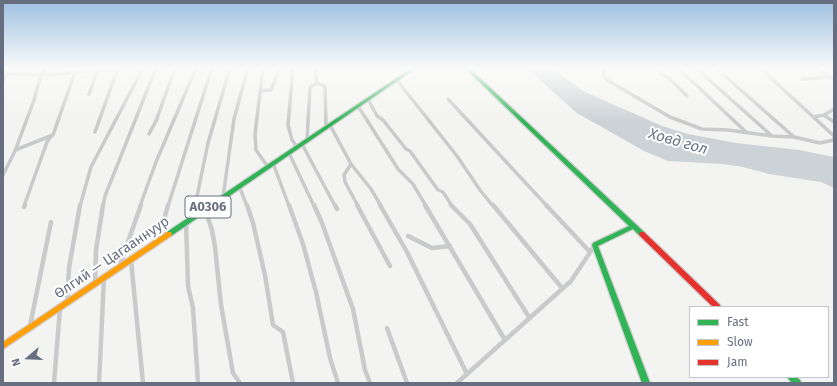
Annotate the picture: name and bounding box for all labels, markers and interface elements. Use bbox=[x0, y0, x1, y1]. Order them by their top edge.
water label: Ховд гол bbox=[646, 125, 710, 159]
road number: A0306 bbox=[185, 196, 231, 218]
street label: Өлгий — Цагааннуур bbox=[51, 213, 173, 303]
legend bbox=[689, 306, 829, 378]
text: Fast bbox=[727, 315, 749, 329]
text: Slow bbox=[727, 335, 753, 349]
north arrow bbox=[8, 338, 48, 378]
text: Jam bbox=[727, 355, 747, 369]
text: N bbox=[9, 357, 24, 368]

